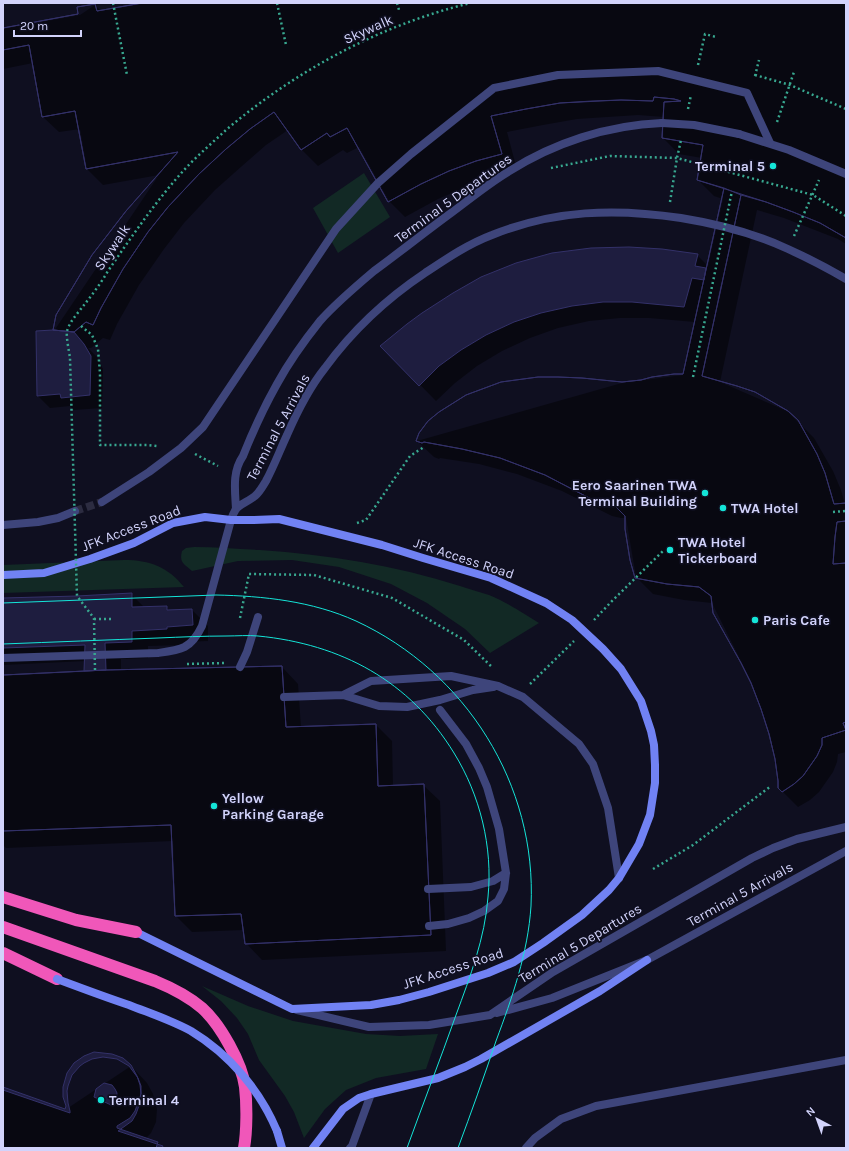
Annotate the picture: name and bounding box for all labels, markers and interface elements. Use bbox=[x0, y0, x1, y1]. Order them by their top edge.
street label: Skywalk bbox=[341, 11, 396, 48]
scale bar bbox=[14, 12, 81, 38]
text: 20 m bbox=[20, 19, 48, 33]
street label: Terminal 5 Departures bbox=[391, 150, 515, 247]
place label: Terminal 5 bbox=[695, 158, 765, 175]
marker: Terminal 5 bbox=[768, 161, 778, 171]
street label: Skywalk bbox=[91, 221, 134, 274]
street label: Terminal 5 Arrivals bbox=[243, 371, 314, 484]
place label: Eero Saarinen TWA Terminal Building bbox=[572, 477, 697, 510]
marker: Eero Saarinen TWA Terminal Building bbox=[700, 488, 710, 498]
place label: TWA Hotel bbox=[731, 500, 798, 517]
street label: JFK Access Road bbox=[79, 502, 183, 555]
marker: TWA Hotel bbox=[718, 503, 728, 513]
street label: JFK Access Road bbox=[411, 534, 516, 583]
place label: TWA Hotel Tickerboard bbox=[678, 534, 757, 567]
marker: TWA Hotel Tickerboard bbox=[665, 545, 675, 555]
place label: Paris Cafe bbox=[763, 612, 830, 629]
marker: Paris Cafe bbox=[750, 615, 760, 625]
place label: Yellow Parking Garage bbox=[222, 790, 324, 823]
marker: Yellow Parking Garage bbox=[209, 801, 219, 811]
street label: Terminal 5 Arrivals bbox=[684, 858, 796, 931]
street label: Terminal 5 Departures bbox=[516, 900, 645, 987]
street label: JFK Access Road bbox=[401, 944, 506, 993]
place label: Terminal 4 bbox=[109, 1092, 180, 1109]
marker: Terminal 4 bbox=[96, 1095, 106, 1105]
north arrow bbox=[797, 1099, 837, 1139]
text: N bbox=[804, 1104, 818, 1119]

